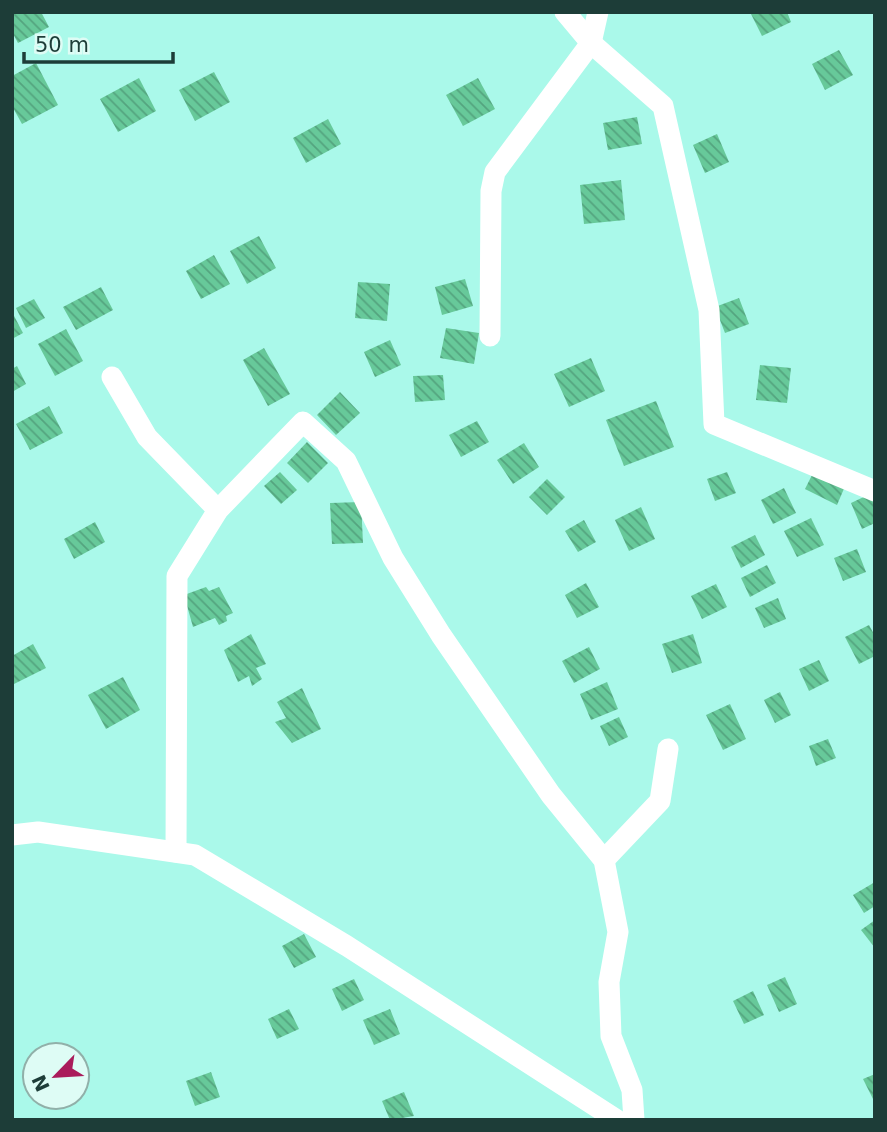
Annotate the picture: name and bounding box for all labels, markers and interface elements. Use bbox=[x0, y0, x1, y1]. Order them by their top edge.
scale bar bbox=[24, 21, 173, 65]
text: 50 m bbox=[35, 33, 89, 57]
north arrow bbox=[21, 1041, 91, 1111]
text: N bbox=[27, 1071, 54, 1095]

